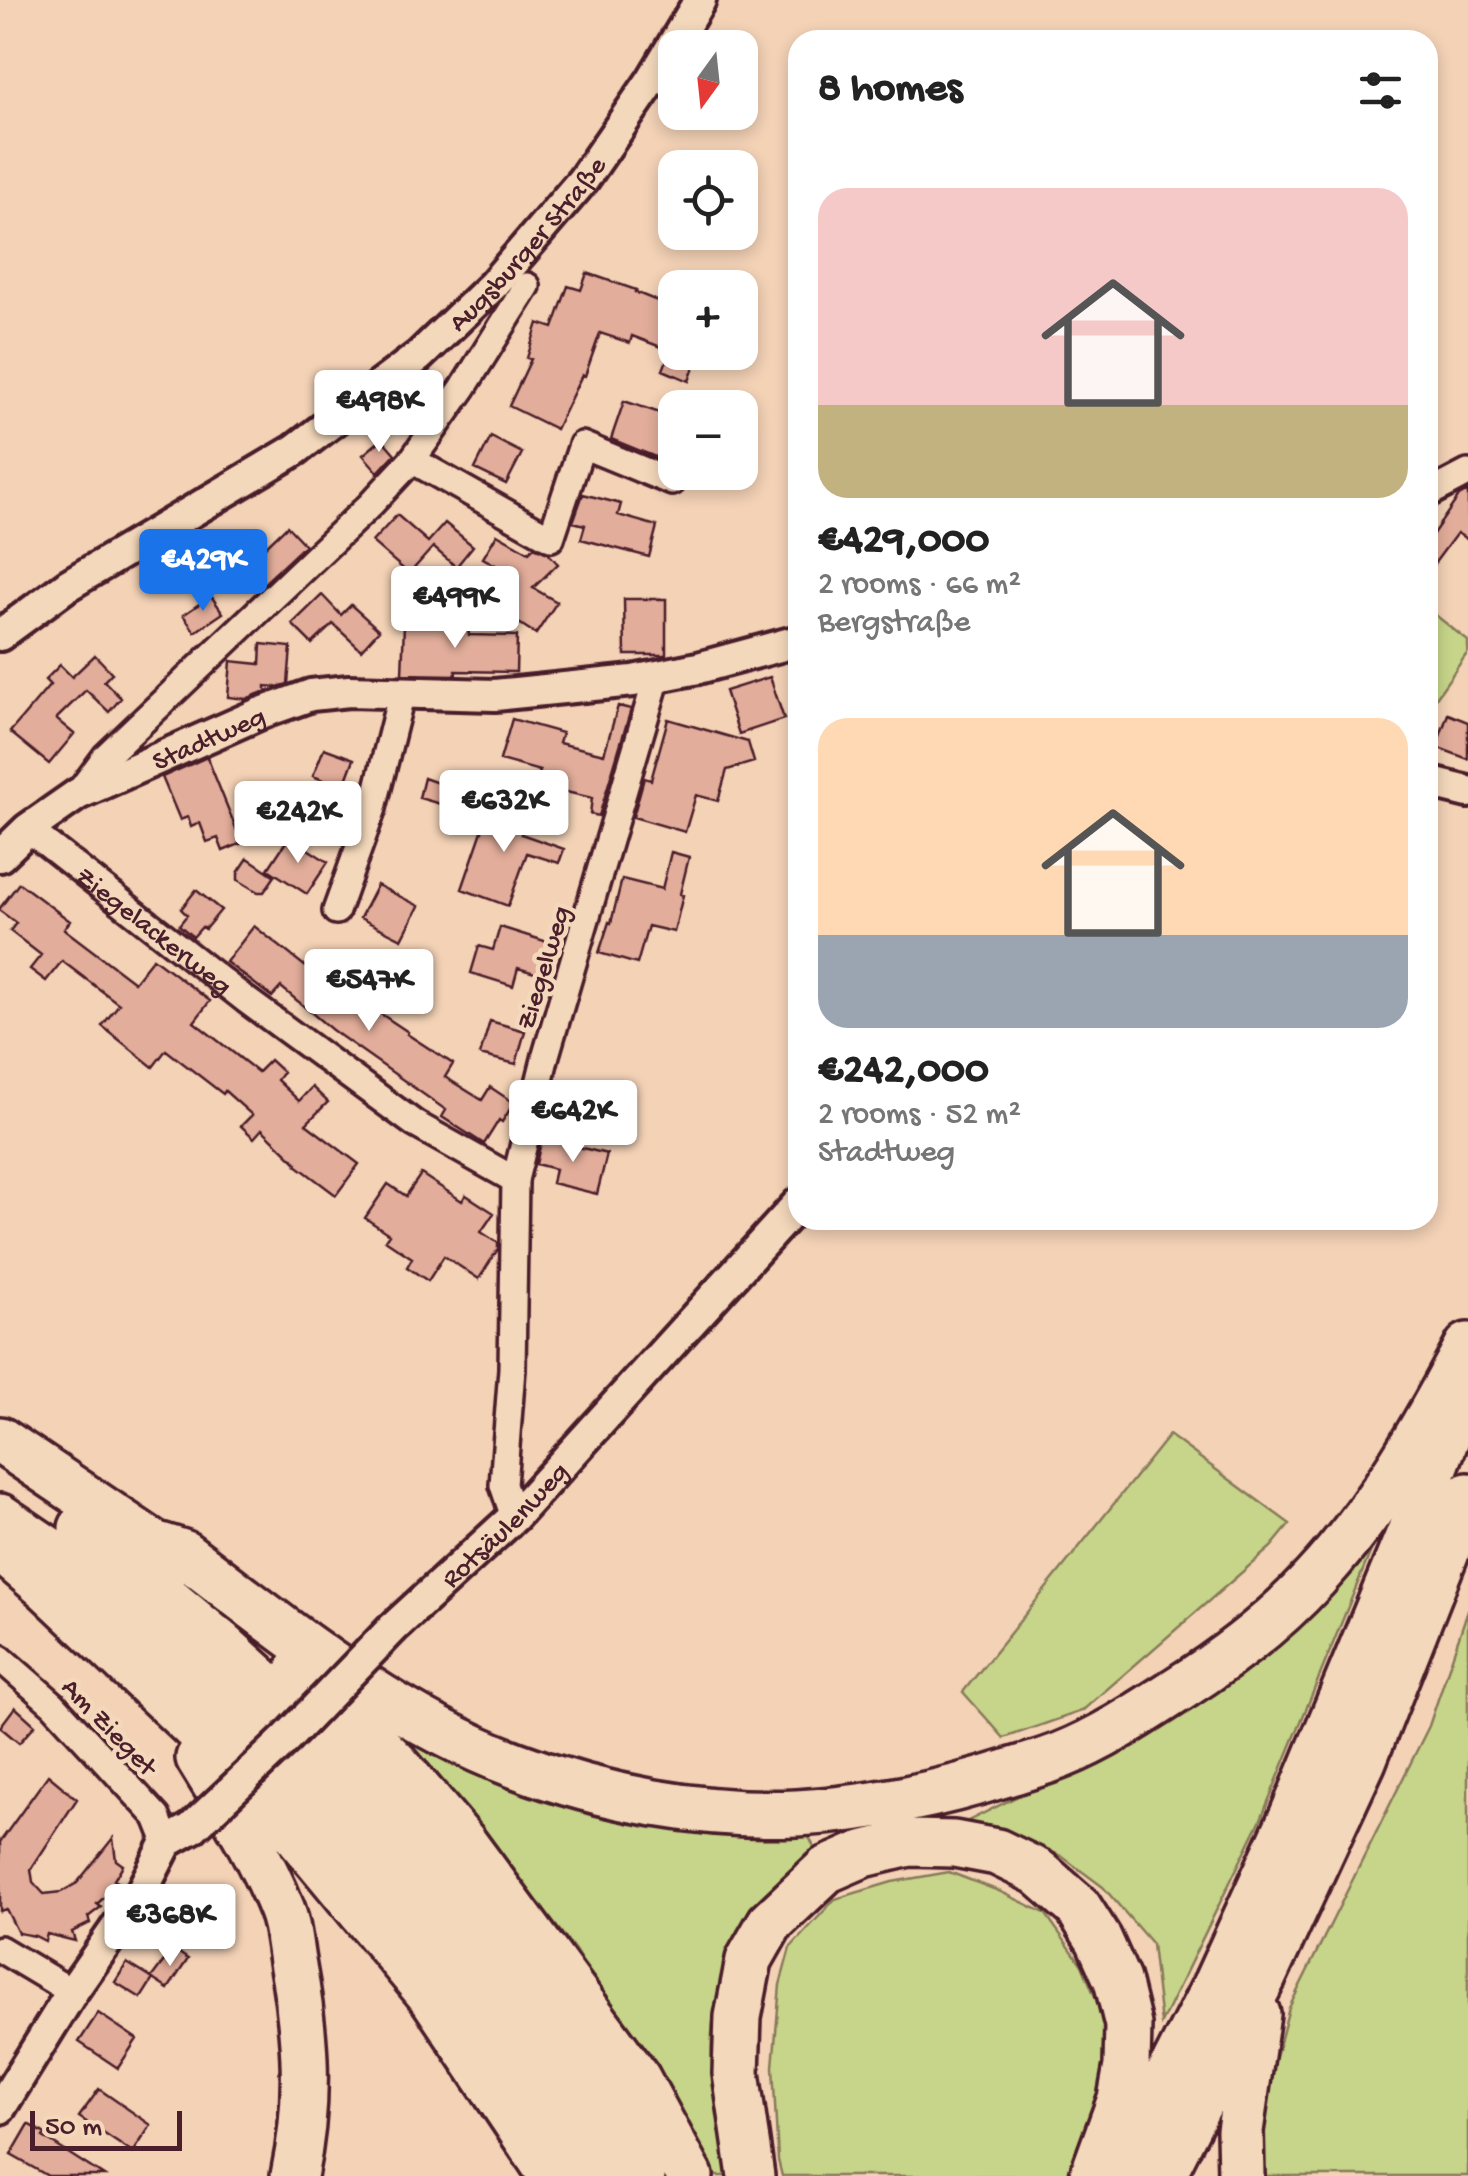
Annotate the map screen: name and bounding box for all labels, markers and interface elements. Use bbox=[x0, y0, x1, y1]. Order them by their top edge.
north arrow bbox=[658, 30, 758, 130]
map controls bbox=[658, 30, 758, 490]
icon: filters bbox=[1353, 63, 1408, 118]
text: 8 homes bbox=[818, 66, 962, 115]
button: locate bbox=[658, 150, 758, 250]
street label: Augsburger Straße bbox=[443, 151, 615, 340]
icon: home bbox=[1023, 253, 1203, 433]
button: + bbox=[658, 270, 758, 370]
pin: €498K bbox=[309, 370, 449, 455]
text: €498K bbox=[336, 383, 422, 421]
button: − bbox=[658, 390, 758, 490]
text: €429,000 bbox=[818, 518, 989, 567]
pin: €429K bbox=[133, 529, 273, 614]
text: €429K bbox=[161, 542, 245, 580]
pin: €499K bbox=[385, 566, 525, 651]
text: 2 rooms · 66 m² bbox=[818, 567, 1021, 605]
text: €499K bbox=[413, 579, 497, 617]
text: Bergstraße bbox=[818, 605, 970, 643]
street label: Stadtweg bbox=[148, 701, 271, 780]
pin: €632K bbox=[434, 770, 574, 855]
pin: €242K bbox=[228, 781, 368, 866]
text: €632K bbox=[461, 783, 547, 821]
icon: home bbox=[1023, 783, 1203, 963]
text: €242K bbox=[256, 794, 340, 832]
street label: Ziegelackerweg bbox=[68, 861, 237, 1004]
street label: Ziegelweg bbox=[511, 903, 580, 1034]
pin: €547K bbox=[299, 949, 439, 1034]
text: €547K bbox=[326, 962, 412, 1000]
text: €242,000 bbox=[818, 1048, 989, 1097]
pin: €642K bbox=[503, 1080, 643, 1165]
text: €642K bbox=[531, 1093, 615, 1131]
text: 2 rooms · 52 m² bbox=[818, 1097, 1021, 1135]
text: Stadtweg bbox=[818, 1135, 955, 1173]
street label: Rotsäulenweg bbox=[436, 1457, 577, 1597]
street label: Am Zieget bbox=[53, 1672, 164, 1786]
pin: €368K bbox=[100, 1884, 240, 1969]
text: €368K bbox=[126, 1897, 214, 1935]
scale bar bbox=[30, 2106, 182, 2150]
text: 50 m bbox=[45, 2112, 102, 2145]

